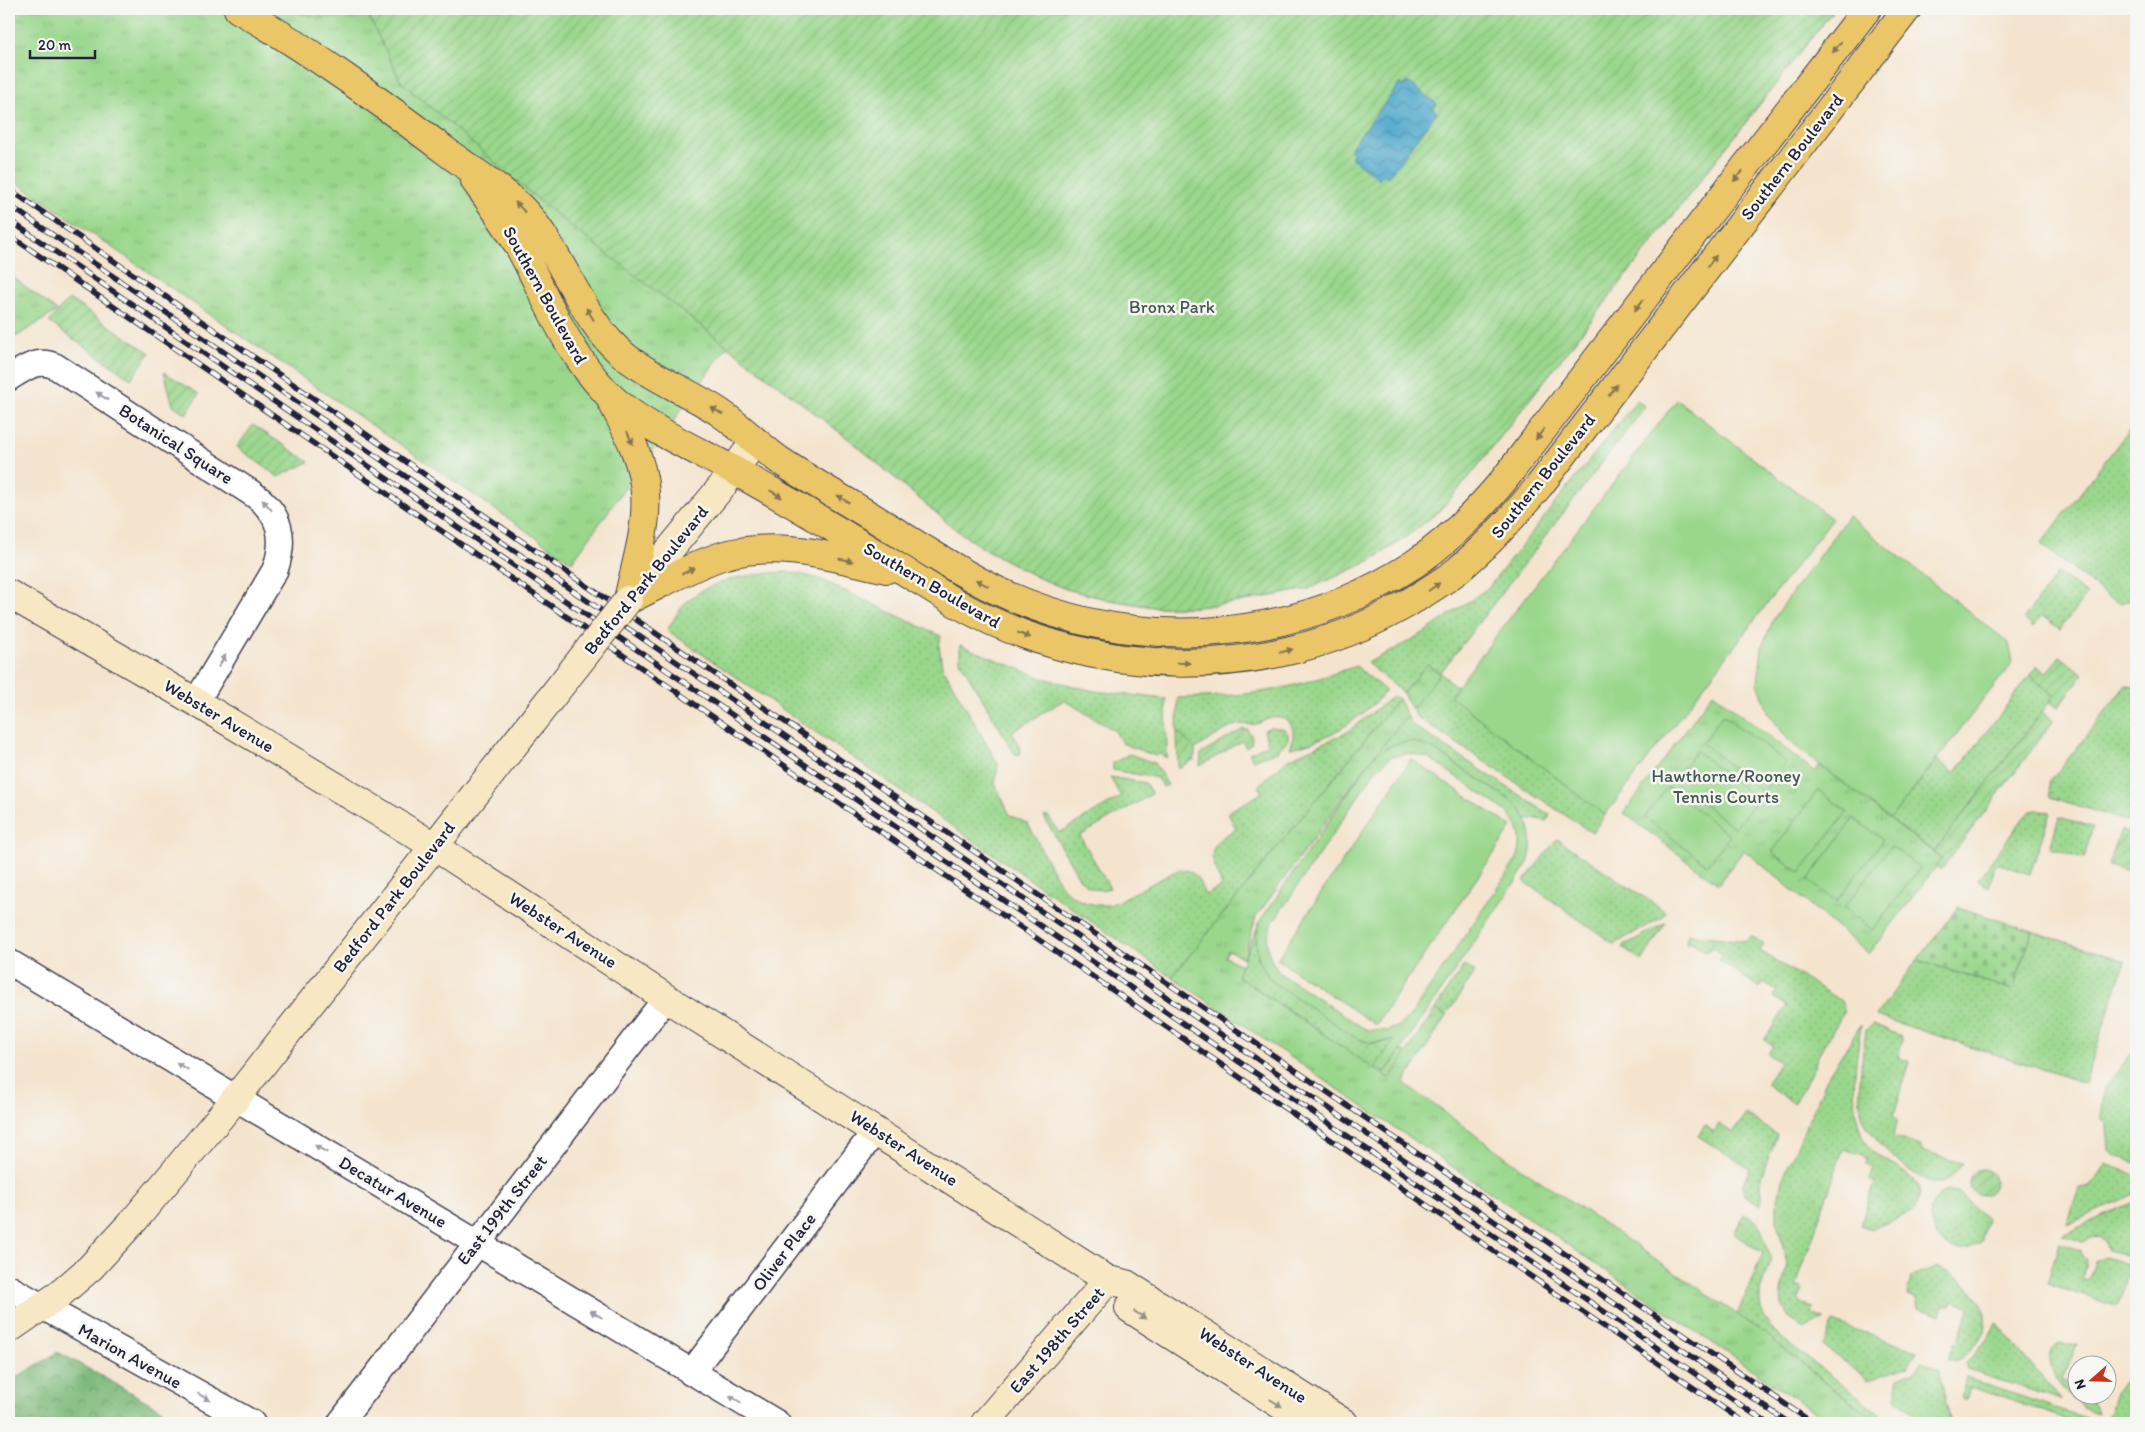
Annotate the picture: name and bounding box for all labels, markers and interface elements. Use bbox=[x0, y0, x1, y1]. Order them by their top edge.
scale bar bbox=[30, 28, 95, 60]
text: 20 m bbox=[38, 36, 72, 54]
one-way arrow bbox=[1832, 40, 1842, 54]
street label: Southern Boulevard bbox=[1736, 89, 1848, 224]
one-way arrow bbox=[1733, 169, 1743, 183]
one-way arrow bbox=[514, 201, 526, 213]
street label: Southern Boulevard bbox=[498, 222, 592, 368]
one-way arrow bbox=[1707, 254, 1717, 268]
park label: Bronx Park bbox=[1129, 296, 1215, 318]
one-way arrow bbox=[1633, 298, 1644, 311]
one-way arrow bbox=[585, 307, 595, 320]
one-way arrow bbox=[1607, 384, 1618, 397]
one-way arrow bbox=[96, 392, 109, 401]
street label: Botanical Square bbox=[115, 399, 237, 489]
one-way arrow bbox=[710, 406, 723, 416]
street label: Southern Boulevard bbox=[1486, 409, 1600, 543]
one-way arrow bbox=[1534, 427, 1545, 440]
one-way arrow bbox=[626, 431, 634, 445]
one-way arrow bbox=[770, 490, 783, 499]
one-way arrow bbox=[837, 495, 850, 504]
one-way arrow bbox=[261, 499, 272, 512]
street label: Bedford Park Boulevard bbox=[579, 501, 713, 659]
street label: Southern Boulevard bbox=[860, 537, 1005, 633]
one-way arrow bbox=[838, 556, 853, 564]
one-way arrow bbox=[681, 567, 695, 575]
one-way arrow bbox=[975, 579, 990, 587]
one-way arrow bbox=[1427, 582, 1441, 592]
one-way arrow bbox=[1017, 631, 1032, 639]
one-way arrow bbox=[1278, 647, 1293, 655]
one-way arrow bbox=[217, 654, 226, 667]
one-way arrow bbox=[1175, 660, 1191, 668]
street label: Webster Avenue bbox=[160, 675, 278, 757]
park label: Hawthorne/Rooney Tennis Courts bbox=[1652, 765, 1801, 808]
street label: Bedford Park Boulevard bbox=[328, 817, 460, 977]
street label: Webster Avenue bbox=[505, 887, 621, 973]
one-way arrow bbox=[175, 1062, 188, 1071]
street label: Webster Avenue bbox=[846, 1105, 962, 1191]
one-way arrow bbox=[315, 1145, 328, 1154]
street label: East 199th Street bbox=[452, 1150, 552, 1269]
street label: Decatur Avenue bbox=[335, 1151, 451, 1233]
street label: Oliver Place bbox=[747, 1209, 821, 1295]
street label: East 198th Street bbox=[1005, 1282, 1109, 1398]
one-way arrow bbox=[589, 1310, 602, 1319]
one-way arrow bbox=[1133, 1310, 1146, 1319]
street label: Marion Avenue bbox=[74, 1318, 186, 1394]
street label: Webster Avenue bbox=[1195, 1322, 1311, 1408]
north arrow bbox=[2068, 1354, 2118, 1404]
text: N bbox=[2071, 1377, 2090, 1392]
one-way arrow bbox=[197, 1393, 211, 1401]
one-way arrow bbox=[728, 1394, 741, 1403]
one-way arrow bbox=[1270, 1398, 1283, 1407]

